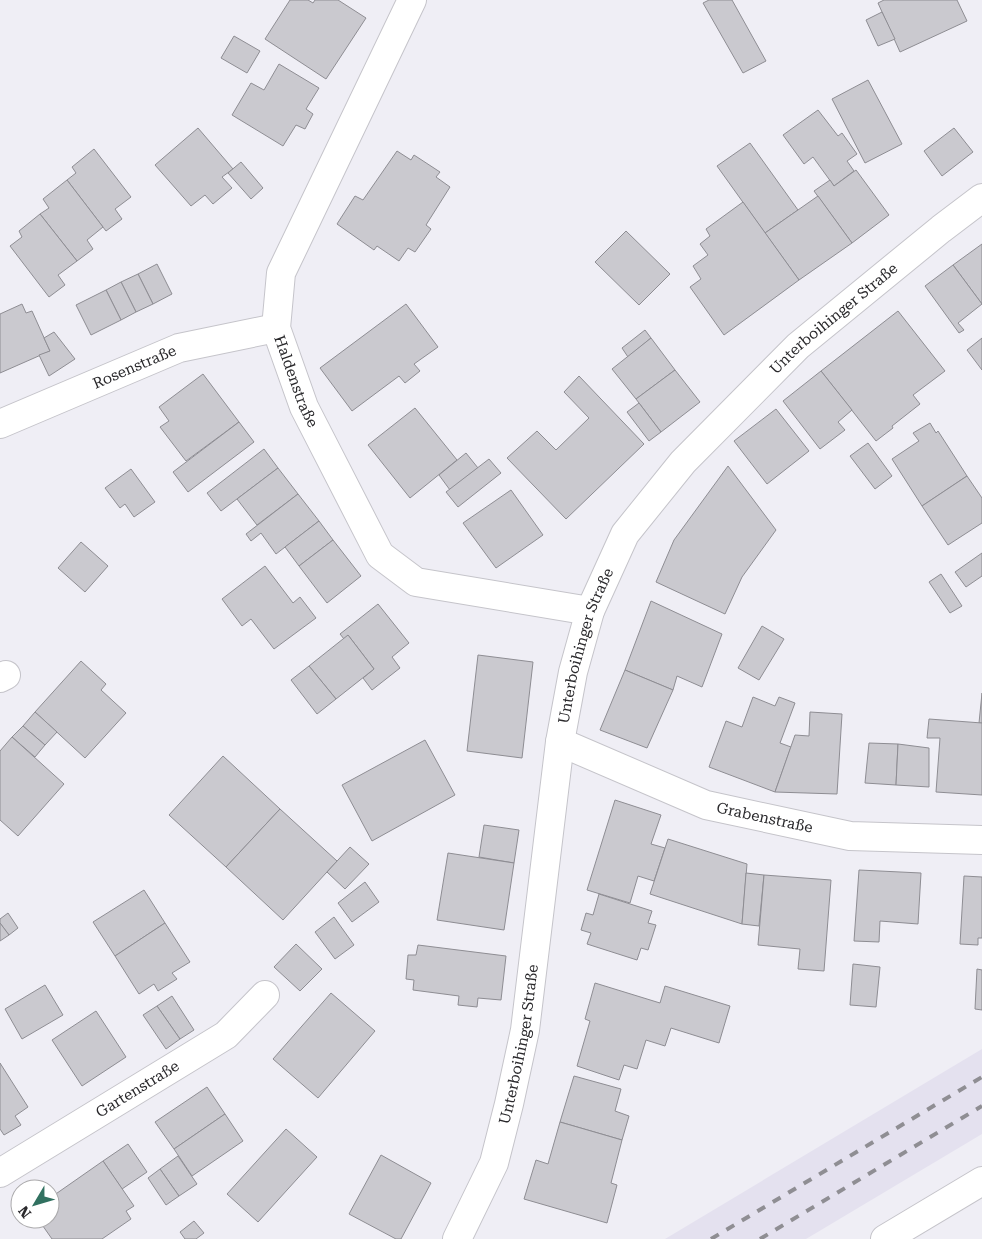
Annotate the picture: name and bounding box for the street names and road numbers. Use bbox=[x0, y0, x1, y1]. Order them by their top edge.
street label: Unterboihinger Straße bbox=[766, 259, 901, 378]
street label: Haldenstraße bbox=[270, 333, 322, 430]
street label: Rosenstraße bbox=[90, 341, 179, 393]
street label: Unterboihinger Straße bbox=[555, 565, 617, 725]
street label: Grabenstraße bbox=[715, 799, 814, 837]
street label: Unterboihinger Straße bbox=[495, 963, 542, 1126]
street label: Gartenstraße bbox=[92, 1057, 182, 1121]

